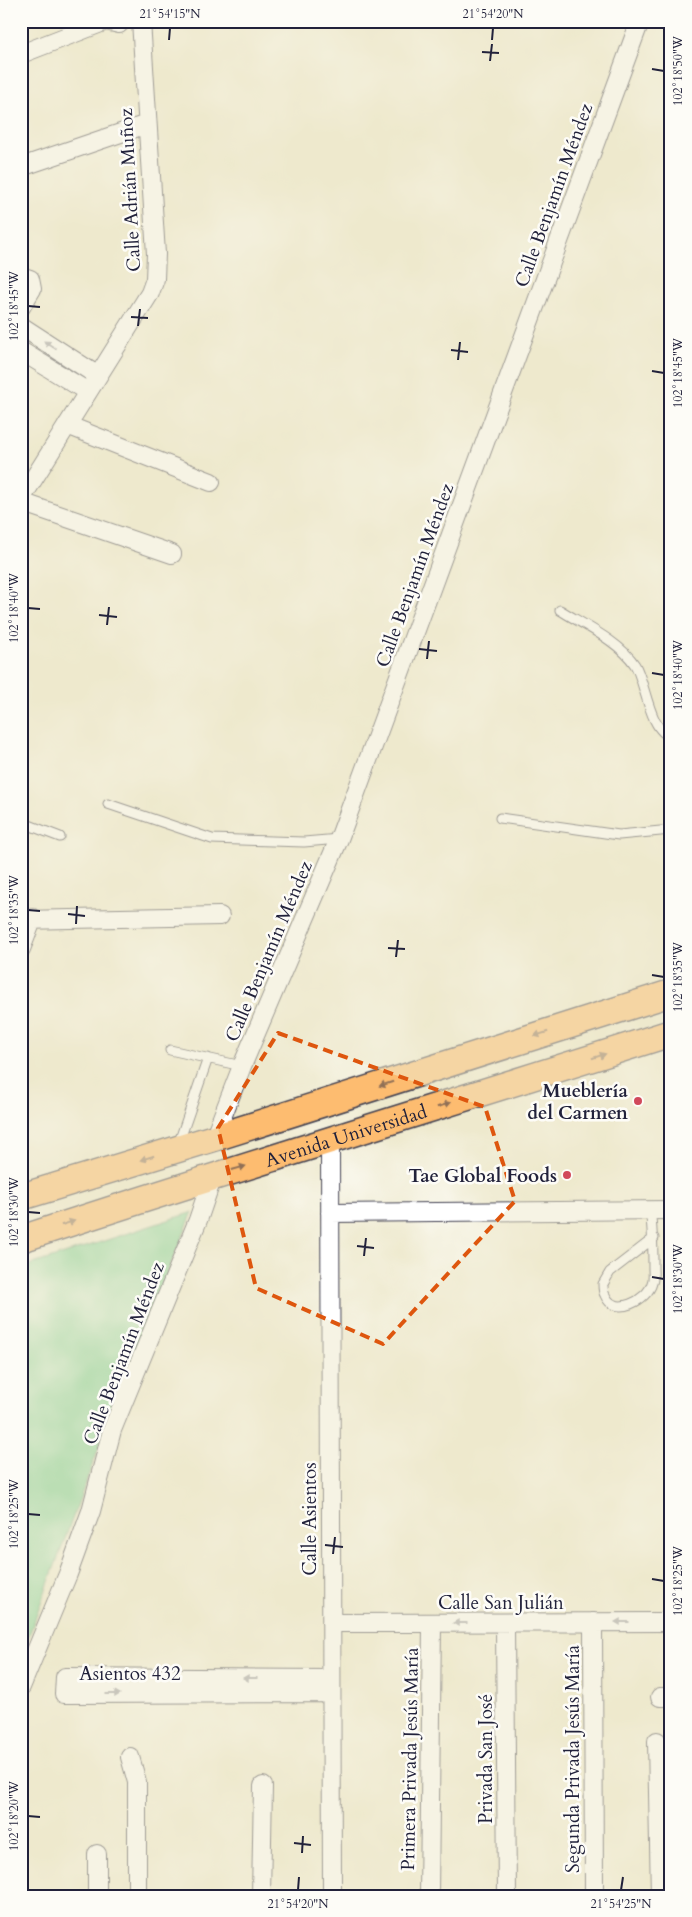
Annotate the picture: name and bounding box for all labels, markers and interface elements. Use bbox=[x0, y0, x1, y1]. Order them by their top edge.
text: 21°54'15"N bbox=[140, 6, 201, 22]
text: 21°54'20"N bbox=[463, 6, 524, 22]
text: 102°18'50"W bbox=[670, 35, 686, 106]
street label: Calle Benjamín Méndez bbox=[509, 99, 599, 291]
street label: Calle Adrián Muñoz bbox=[113, 107, 147, 273]
text: 102°18'45"W bbox=[6, 270, 22, 341]
text: 102°18'45"W bbox=[670, 337, 686, 408]
one-way arrow bbox=[43, 340, 57, 350]
street label: Calle Benjamín Méndez bbox=[370, 479, 460, 671]
text: 102°18'40"W bbox=[6, 572, 22, 643]
text: 102°18'40"W bbox=[670, 639, 686, 710]
street label: Calle Benjamín Méndez bbox=[219, 857, 319, 1046]
text: 102°18'35"W bbox=[6, 874, 22, 945]
text: 102°18'35"W bbox=[670, 941, 686, 1012]
one-way arrow bbox=[533, 1031, 548, 1039]
one-way arrow bbox=[592, 1052, 607, 1059]
place label: Mueblería del Carmen bbox=[527, 1078, 629, 1126]
one-way arrow bbox=[378, 1080, 393, 1088]
marker: Mueblería del Carmen bbox=[632, 1095, 644, 1107]
street label: Avenida Universidad bbox=[262, 1099, 430, 1174]
one-way arrow bbox=[437, 1101, 452, 1108]
one-way arrow bbox=[140, 1155, 155, 1163]
place label: Tae Global Foods bbox=[408, 1163, 557, 1189]
one-way arrow bbox=[231, 1164, 246, 1172]
marker: Tae Global Foods bbox=[561, 1169, 573, 1181]
text: 102°18'30"W bbox=[6, 1176, 22, 1247]
one-way arrow bbox=[60, 1219, 75, 1227]
text: 102°18'30"W bbox=[670, 1243, 686, 1314]
street label: Calle Benjamín Méndez bbox=[77, 1258, 171, 1449]
street label: Calle Asientos bbox=[297, 1462, 323, 1576]
text: 102°18'25"W bbox=[6, 1478, 22, 1549]
text: 102°18'25"W bbox=[670, 1545, 686, 1616]
street label: Calle San Julián bbox=[438, 1590, 564, 1616]
one-way arrow bbox=[614, 1618, 630, 1626]
one-way arrow bbox=[451, 1619, 467, 1627]
street label: Segunda Privada Jesús María bbox=[560, 1645, 586, 1873]
street label: Primera Privada Jesús María bbox=[395, 1647, 425, 1871]
street label: Asientos 432 bbox=[79, 1661, 181, 1687]
one-way arrow bbox=[242, 1674, 258, 1682]
one-way arrow bbox=[105, 1690, 121, 1698]
street label: Privada San José bbox=[473, 1694, 499, 1824]
text: 102°18'20"W bbox=[6, 1780, 22, 1851]
text: 21°54'20"N bbox=[268, 1896, 329, 1912]
text: 21°54'25"N bbox=[591, 1896, 652, 1912]

